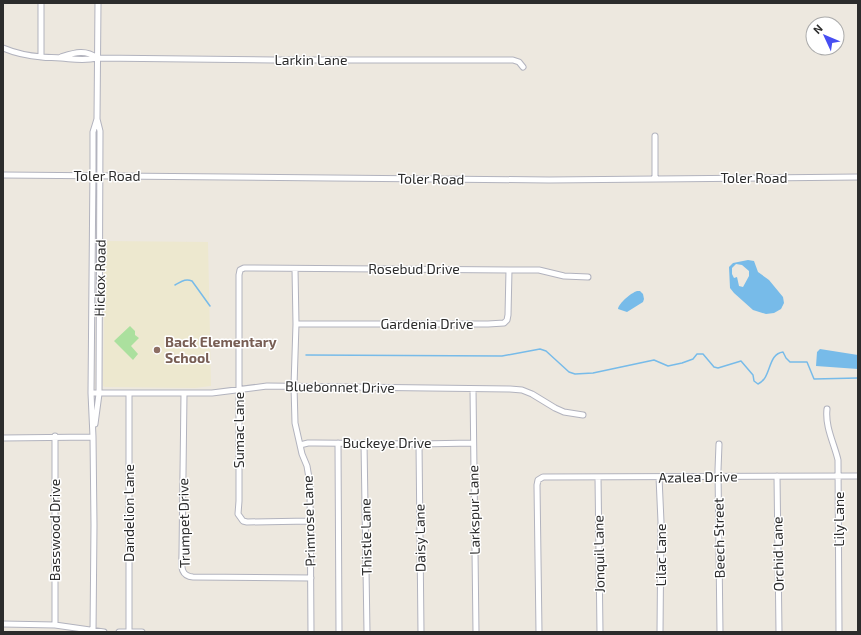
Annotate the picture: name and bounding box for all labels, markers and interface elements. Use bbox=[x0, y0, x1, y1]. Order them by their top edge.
north arrow bbox=[805, 16, 845, 56]
text: N bbox=[810, 21, 825, 36]
street label: Larkin Lane bbox=[275, 51, 347, 68]
street label: Toler Road bbox=[74, 167, 140, 184]
street label: Toler Road bbox=[397, 169, 465, 188]
street label: Toler Road bbox=[721, 169, 787, 186]
street label: Hickox Road bbox=[90, 239, 109, 317]
street label: Rosebud Drive bbox=[368, 260, 460, 277]
street label: Gardenia Drive bbox=[380, 315, 474, 332]
place label: Back Elementary School bbox=[165, 333, 277, 366]
marker: Back Elementary School bbox=[152, 345, 162, 355]
street label: Bluebonnet Drive bbox=[285, 377, 395, 396]
street label: Sumac Lane bbox=[230, 392, 247, 468]
street label: Buckeye Drive bbox=[342, 434, 432, 451]
street label: Dandelion Lane bbox=[120, 464, 137, 562]
street label: Larkspur Lane bbox=[464, 465, 483, 555]
street label: Azalea Drive bbox=[658, 467, 738, 486]
street label: Primrose Lane bbox=[298, 475, 319, 567]
street label: Trumpet Drive bbox=[174, 478, 193, 568]
street label: Basswood Drive bbox=[46, 479, 63, 581]
street label: Lily Lane bbox=[830, 491, 847, 547]
street label: Beech Street bbox=[709, 497, 728, 579]
street label: Thistle Lane bbox=[356, 498, 375, 576]
street label: Daisy Lane bbox=[410, 504, 429, 572]
street label: Jonquil Lane bbox=[589, 515, 608, 593]
street label: Orchid Lane bbox=[768, 516, 787, 592]
street label: Lilac Lane bbox=[652, 523, 669, 587]

